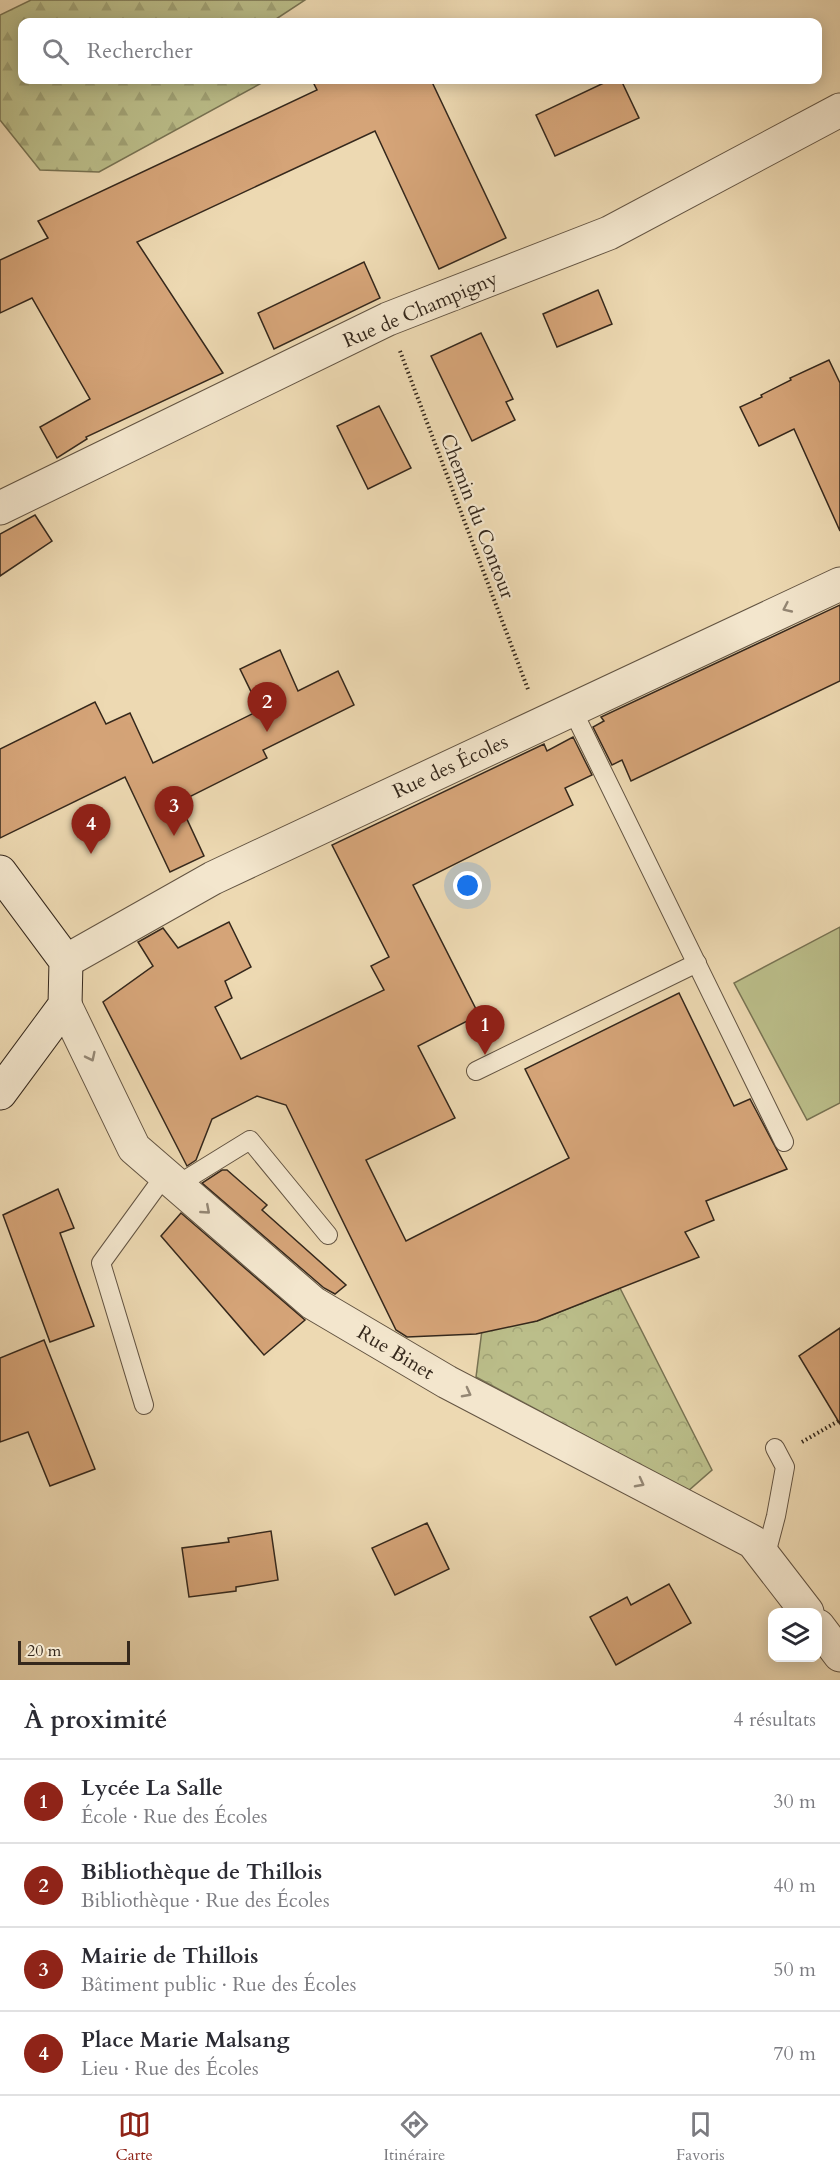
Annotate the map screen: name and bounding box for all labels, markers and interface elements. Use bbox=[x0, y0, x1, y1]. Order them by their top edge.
search box bbox=[18, 18, 822, 84]
icon: search bbox=[39, 35, 72, 68]
text: Rechercher bbox=[87, 36, 192, 66]
street label: Rue de Champigny bbox=[339, 265, 502, 354]
street label: Chemin du Contour bbox=[434, 430, 522, 603]
one-way arrow bbox=[783, 601, 794, 613]
pin: 2 bbox=[248, 682, 286, 732]
street label: Rue des Écoles bbox=[388, 728, 512, 805]
pin: 3 bbox=[154, 786, 194, 836]
pin: 4 bbox=[72, 804, 110, 854]
your location bbox=[453, 871, 482, 900]
pin: 1 bbox=[466, 1006, 504, 1055]
one-way arrow bbox=[83, 1051, 95, 1062]
one-way arrow bbox=[199, 1203, 210, 1214]
street label: Rue Binet bbox=[352, 1319, 440, 1386]
one-way arrow bbox=[461, 1386, 472, 1397]
one-way arrow bbox=[634, 1476, 645, 1487]
map controls bbox=[768, 1608, 822, 1662]
button: layers bbox=[768, 1608, 822, 1662]
scale bar bbox=[18, 1638, 130, 1666]
text: 20 m bbox=[27, 1640, 61, 1662]
text: À proximité bbox=[24, 1702, 167, 1737]
text: 4 résultats bbox=[733, 1706, 816, 1733]
text: Lycée La Salle bbox=[81, 1773, 223, 1803]
text: 1 bbox=[38, 1788, 49, 1815]
text: 30 m bbox=[773, 1788, 816, 1815]
text: École · Rue des Écoles bbox=[81, 1803, 267, 1830]
text: Bibliothèque de Thillois bbox=[81, 1857, 322, 1887]
text: 2 bbox=[38, 1872, 49, 1899]
text: 40 m bbox=[773, 1872, 816, 1899]
text: Bibliothèque · Rue des Écoles bbox=[81, 1887, 330, 1914]
text: Mairie de Thillois bbox=[81, 1941, 258, 1971]
text: 3 bbox=[38, 1956, 49, 1983]
text: 50 m bbox=[773, 1956, 816, 1983]
text: Bâtiment public · Rue des Écoles bbox=[81, 1971, 356, 1998]
text: Place Marie Malsang bbox=[81, 2025, 290, 2055]
text: 4 bbox=[38, 2040, 49, 2067]
text: 70 m bbox=[773, 2040, 816, 2067]
text: Lieu · Rue des Écoles bbox=[81, 2055, 259, 2082]
tab: Carte bbox=[115, 2108, 153, 2166]
tab: Itinéraire bbox=[384, 2108, 445, 2166]
tab: Favoris bbox=[676, 2108, 725, 2166]

